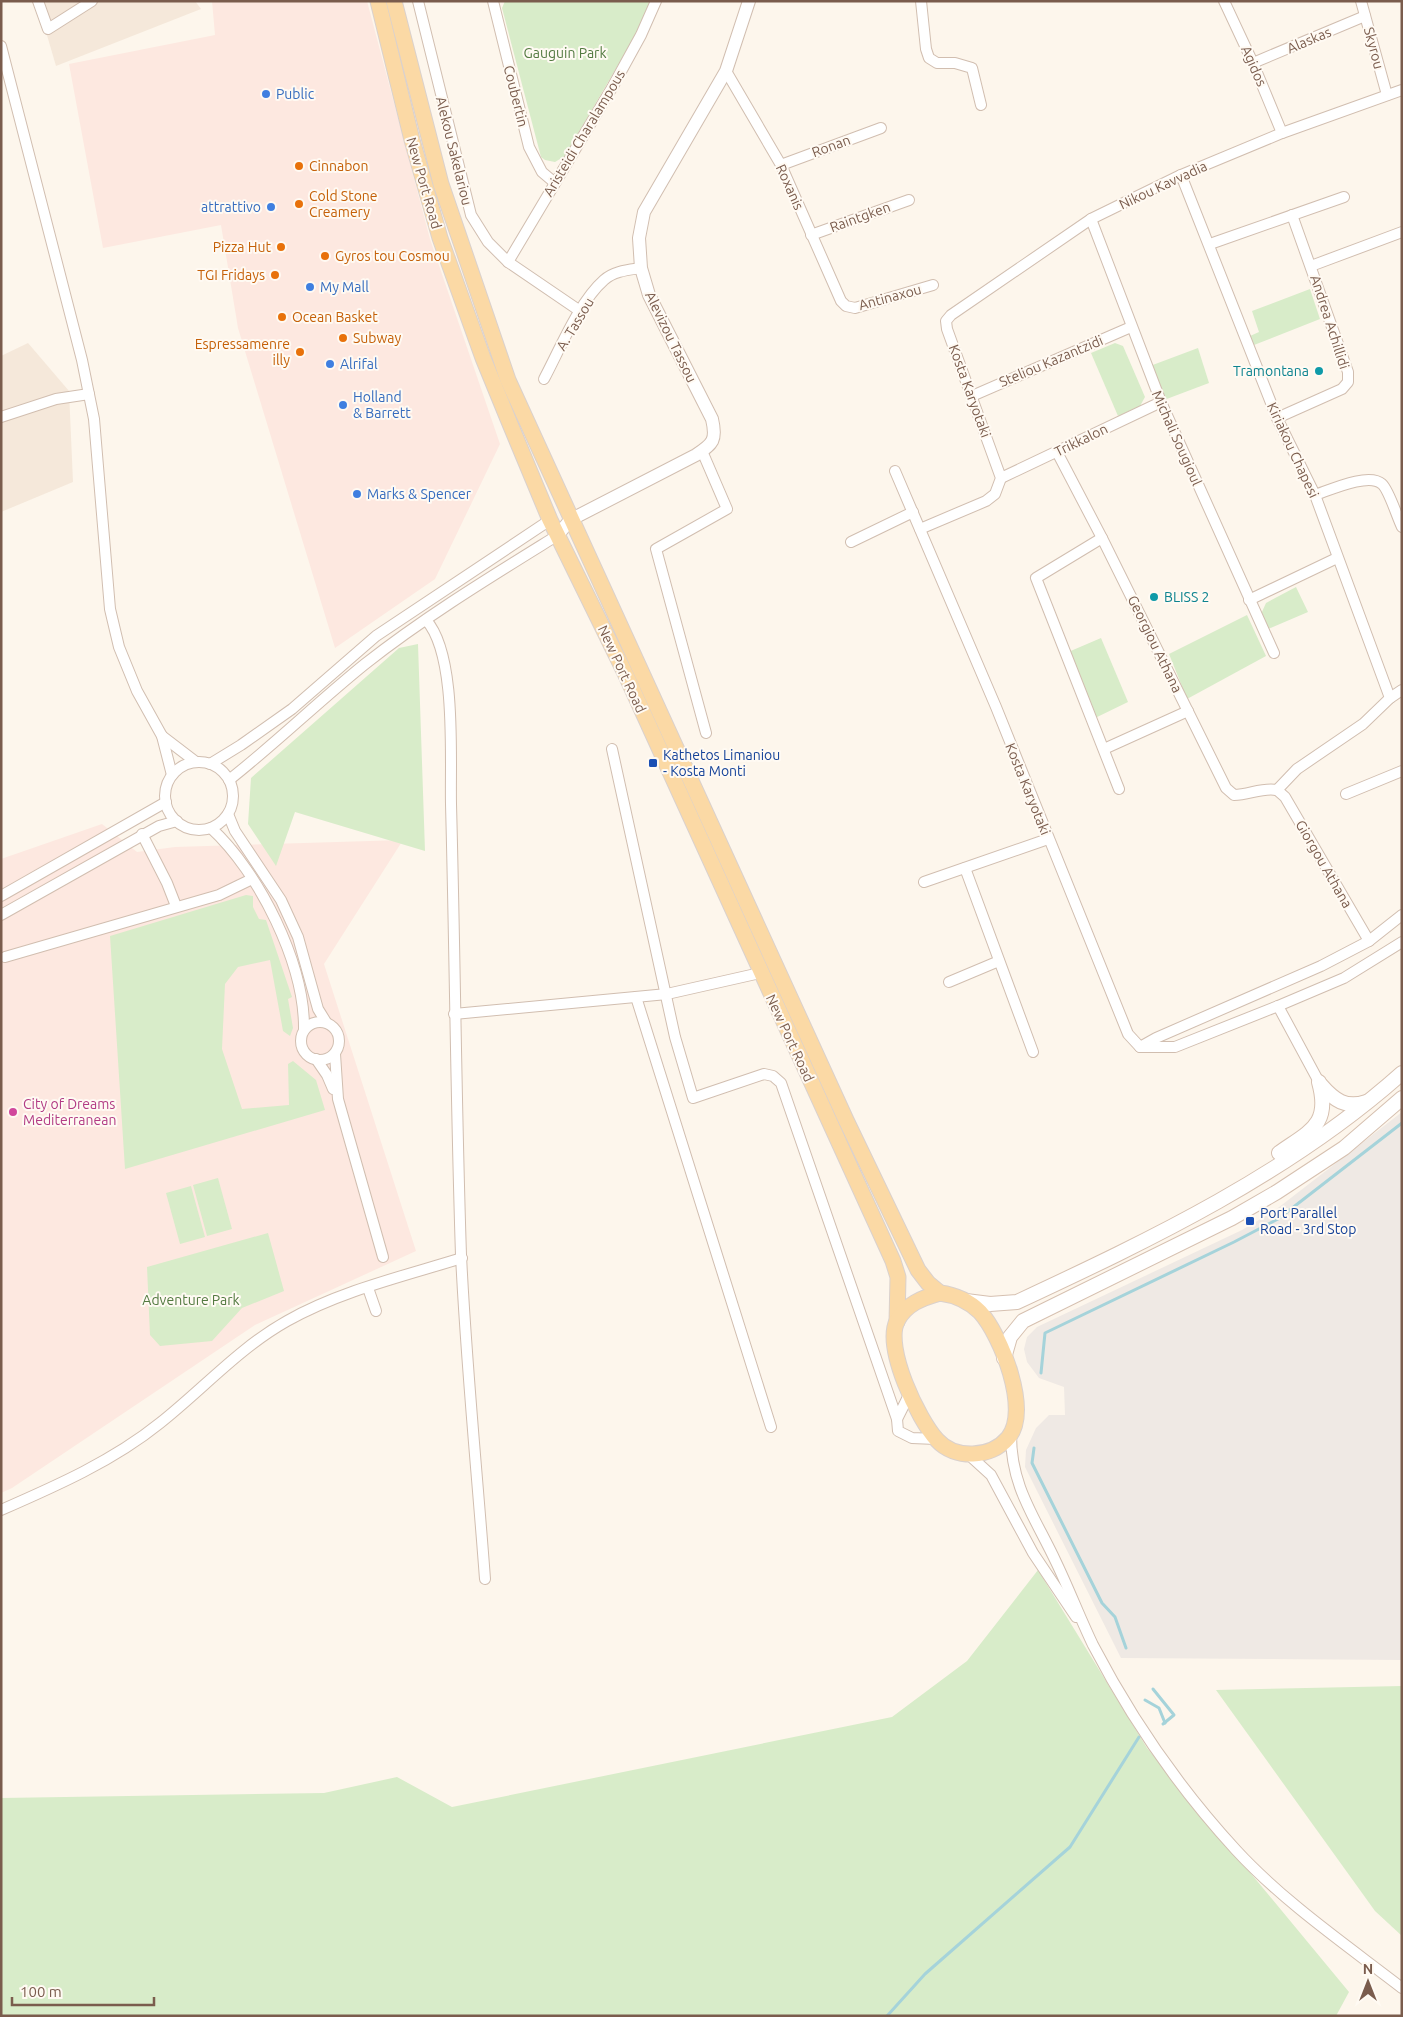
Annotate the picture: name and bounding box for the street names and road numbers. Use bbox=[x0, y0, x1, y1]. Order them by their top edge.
street label: Alaskas bbox=[1285, 24, 1333, 56]
street label: Skyrou bbox=[1361, 25, 1387, 71]
street label: Agidos bbox=[1238, 43, 1270, 89]
street label: Coubertin bbox=[501, 64, 531, 128]
street label: Aristeidi Charalampous bbox=[540, 67, 628, 199]
street label: Alekou Sakelariou bbox=[433, 95, 475, 207]
street label: Ronan bbox=[809, 132, 853, 160]
street label: New Port Road bbox=[403, 135, 445, 231]
street label: Nikou Kavvadia bbox=[1116, 158, 1210, 212]
street label: Roxanis bbox=[773, 162, 807, 212]
street label: Raintgken bbox=[827, 199, 893, 235]
street label: Andrea Achillidi bbox=[1307, 273, 1353, 371]
street label: Antinaxou bbox=[857, 281, 923, 313]
street label: Alevizou Tassou bbox=[642, 289, 700, 385]
street label: A. Tassou bbox=[553, 295, 597, 353]
street label: Steliou Kazantzidi bbox=[997, 332, 1105, 390]
street label: Kosta Karyotaki bbox=[946, 342, 994, 440]
street label: Michali Sougioul bbox=[1149, 388, 1205, 488]
street label: Kiriakou Chapesi bbox=[1264, 400, 1322, 500]
street label: Trikkalon bbox=[1052, 420, 1110, 460]
street label: Georgiou Athana bbox=[1125, 593, 1185, 695]
street label: New Port Road bbox=[595, 623, 649, 715]
street label: Kosta Karyotaki bbox=[1002, 741, 1054, 837]
street label: Giorgou Athana bbox=[1292, 817, 1356, 911]
street label: New Port Road bbox=[763, 992, 817, 1084]

